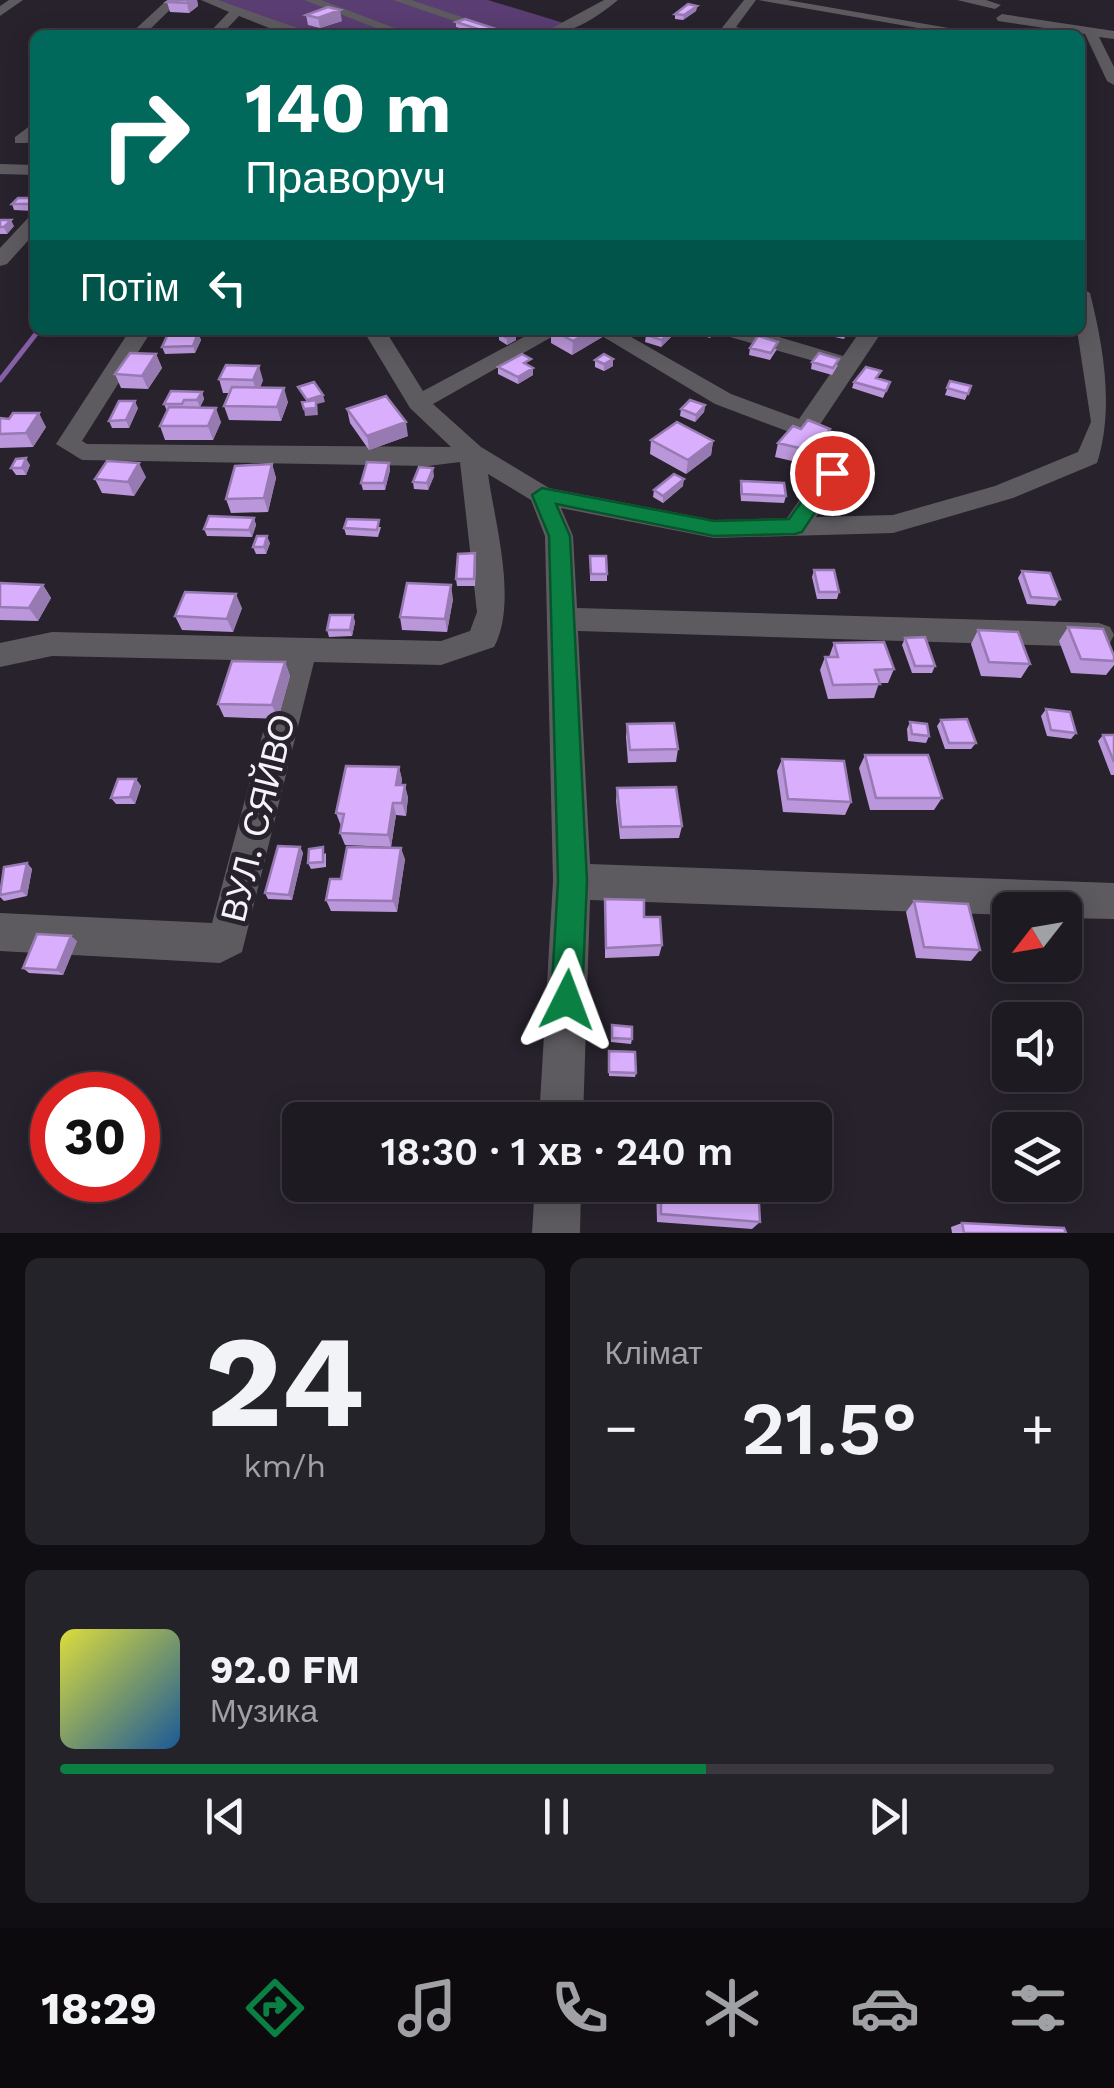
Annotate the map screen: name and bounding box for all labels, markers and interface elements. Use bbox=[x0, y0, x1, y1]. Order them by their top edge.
text: 140 m bbox=[245, 67, 451, 149]
icon: right bbox=[80, 70, 210, 200]
text: Праворуч bbox=[245, 151, 446, 204]
icon: left bbox=[200, 260, 255, 315]
text: Потім bbox=[80, 266, 180, 310]
pin bbox=[790, 431, 875, 516]
icon: arrive bbox=[805, 446, 860, 501]
street label: ВУЛ. СЯЙВО bbox=[212, 710, 304, 926]
north arrow bbox=[992, 892, 1082, 982]
map controls bbox=[992, 892, 1082, 1202]
position arrow bbox=[515, 948, 619, 1052]
button: sound bbox=[992, 1002, 1082, 1092]
speed limit sign: 30 bbox=[30, 1072, 160, 1202]
button: layers bbox=[992, 1112, 1082, 1202]
text: 18:30 · 1 хв · 240 m bbox=[381, 1130, 733, 1174]
text: 24 bbox=[205, 1305, 365, 1458]
text: Клімат bbox=[605, 1334, 703, 1372]
text: 21.5° bbox=[741, 1384, 917, 1472]
text: − bbox=[605, 1396, 638, 1460]
text: + bbox=[1021, 1396, 1054, 1460]
text: km/h bbox=[244, 1447, 326, 1485]
text: 92.0 FM bbox=[210, 1648, 360, 1692]
text: Музика bbox=[210, 1692, 318, 1730]
icon: previous bbox=[198, 1789, 253, 1844]
icon: pause bbox=[529, 1789, 584, 1844]
icon: next bbox=[861, 1789, 916, 1844]
icon: directions bbox=[240, 1973, 310, 2043]
icon: music bbox=[392, 1973, 462, 2043]
icon: phone bbox=[545, 1973, 615, 2043]
icon: climate bbox=[697, 1973, 767, 2043]
icon: car bbox=[850, 1973, 920, 2043]
icon: filters bbox=[1003, 1973, 1073, 2043]
text: 18:29 bbox=[41, 1982, 157, 2035]

